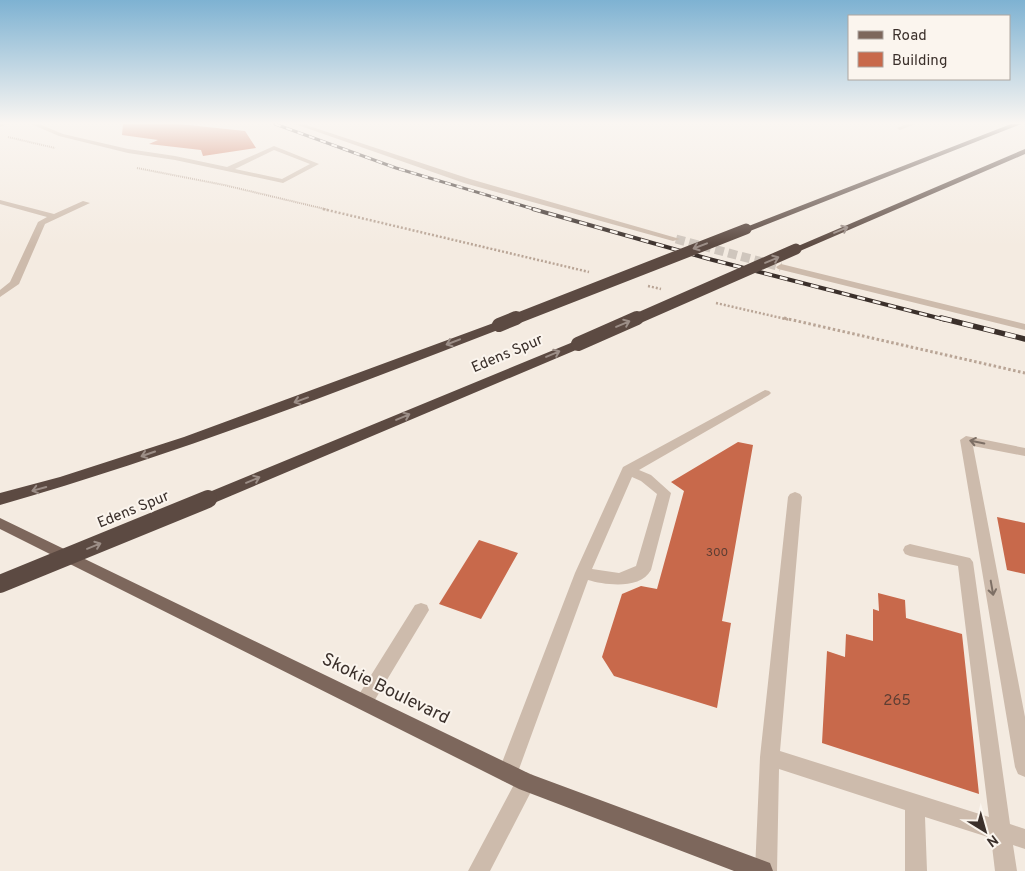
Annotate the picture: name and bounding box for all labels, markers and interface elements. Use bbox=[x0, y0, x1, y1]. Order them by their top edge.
legend bbox=[848, 15, 1010, 80]
text: Road bbox=[892, 27, 927, 46]
text: Building bbox=[892, 52, 947, 71]
one-way arrow bbox=[833, 225, 848, 235]
one-way arrow bbox=[693, 242, 708, 252]
one-way arrow bbox=[764, 254, 779, 264]
one-way arrow bbox=[615, 319, 630, 329]
street label: Edens Spur bbox=[469, 331, 546, 378]
one-way arrow bbox=[446, 338, 461, 347]
one-way arrow bbox=[545, 349, 560, 359]
one-way arrow bbox=[294, 396, 309, 405]
one-way arrow bbox=[395, 411, 410, 421]
one-way arrow bbox=[970, 437, 986, 446]
one-way arrow bbox=[141, 450, 156, 459]
one-way arrow bbox=[245, 475, 260, 484]
one-way arrow bbox=[32, 484, 48, 494]
street label: Edens Spur bbox=[95, 487, 172, 533]
one-way arrow bbox=[86, 540, 101, 550]
house number: 300 bbox=[706, 545, 728, 561]
one-way arrow bbox=[988, 579, 998, 595]
street label: Skokie Boulevard bbox=[318, 648, 453, 730]
house number: 265 bbox=[883, 692, 911, 711]
north arrow bbox=[960, 806, 1010, 856]
text: N bbox=[983, 830, 1001, 850]

